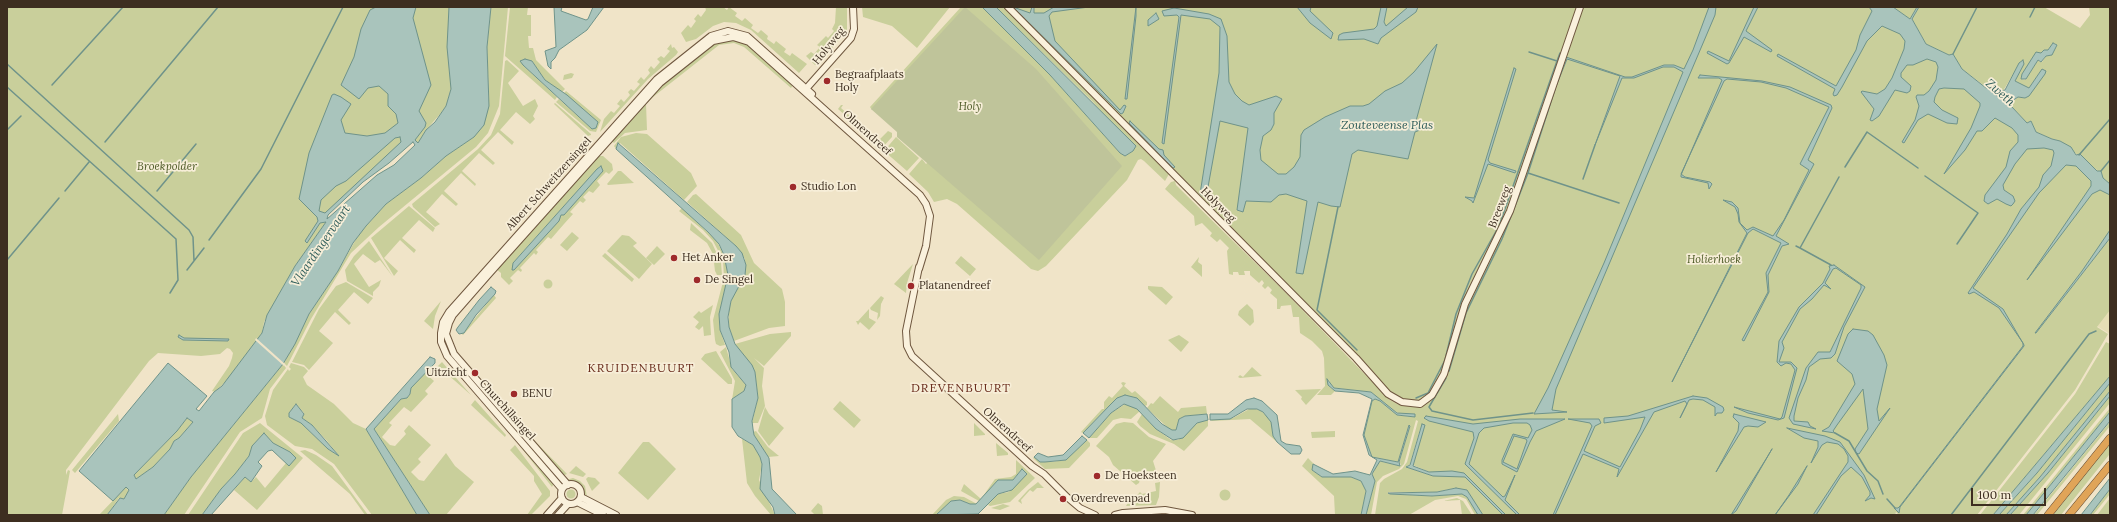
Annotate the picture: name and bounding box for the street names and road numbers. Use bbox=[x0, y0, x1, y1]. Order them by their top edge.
street label: Holyweg bbox=[810, 25, 848, 67]
street label: Olmendreef bbox=[840, 108, 894, 158]
street label: Albert Schweitzersingel bbox=[504, 135, 594, 233]
street label: Breeweg bbox=[1486, 184, 1514, 230]
street label: Holyweg bbox=[1198, 185, 1238, 225]
street label: Churchillsingel bbox=[476, 377, 538, 443]
street label: Olmendreef bbox=[980, 405, 1034, 455]

